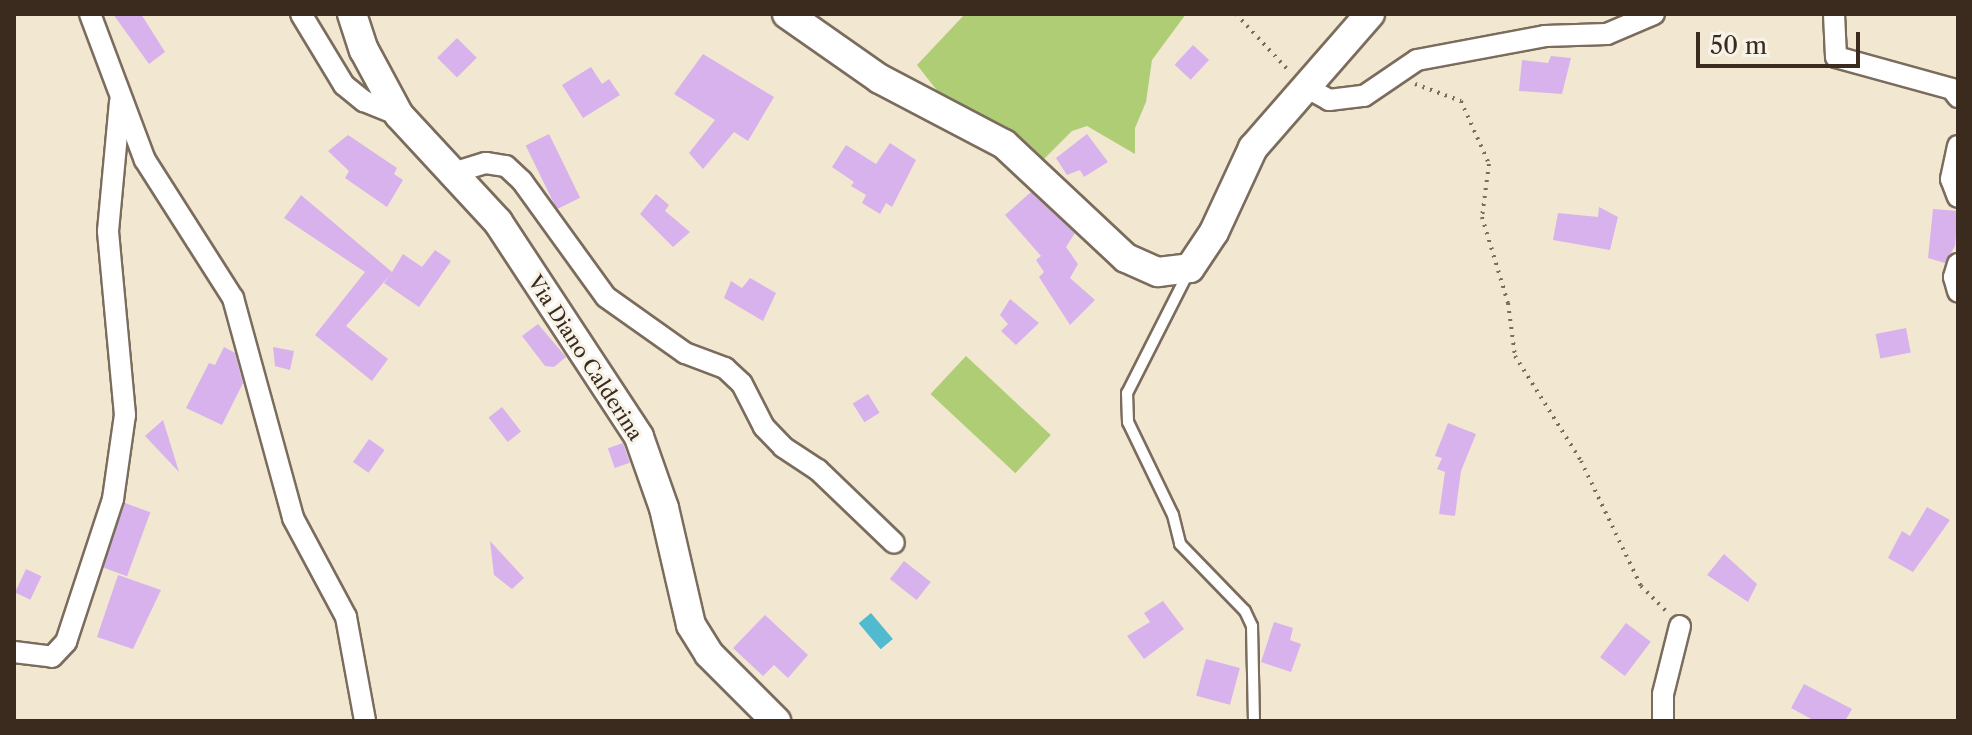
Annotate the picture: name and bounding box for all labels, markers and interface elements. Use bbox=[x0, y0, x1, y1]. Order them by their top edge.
scale bar bbox=[1700, 16, 1864, 66]
text: 50 m bbox=[1710, 31, 1767, 60]
street label: Via Diano Calderina bbox=[523, 271, 647, 445]

